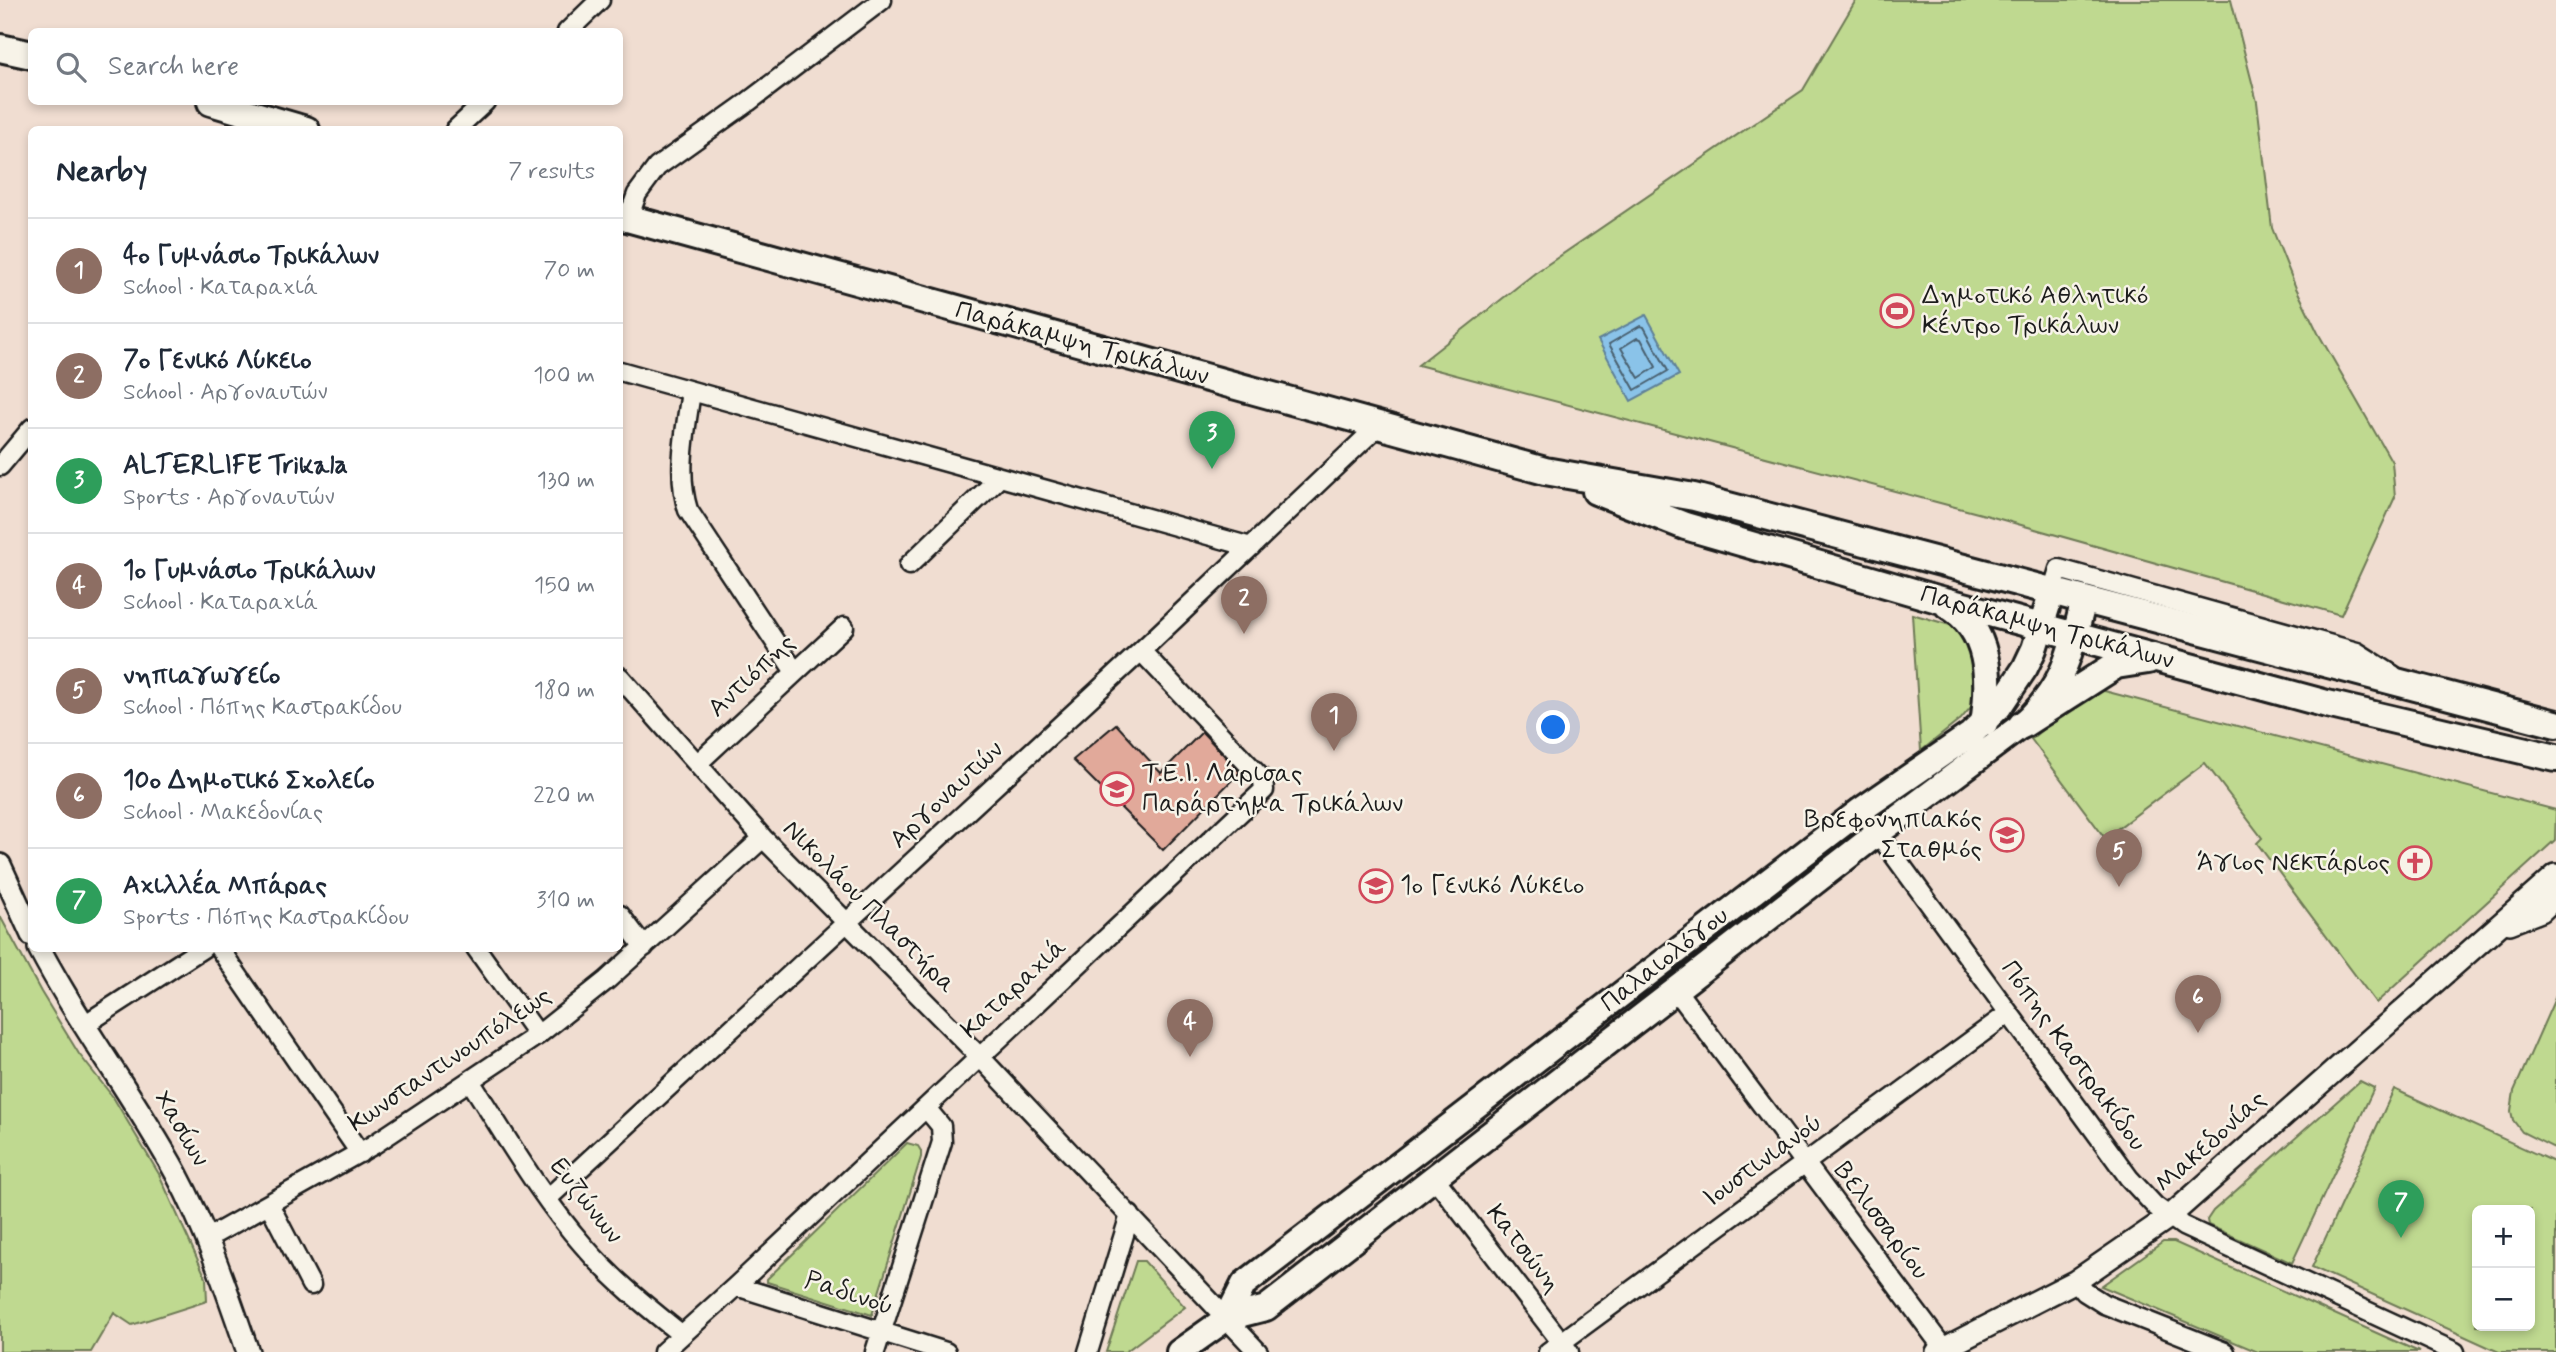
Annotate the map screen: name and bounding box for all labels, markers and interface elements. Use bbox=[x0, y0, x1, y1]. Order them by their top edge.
search box bbox=[28, 28, 623, 105]
icon: search bbox=[52, 48, 90, 86]
text: Search here bbox=[108, 50, 239, 84]
text: Nearby bbox=[56, 152, 147, 191]
text: 7 results bbox=[508, 157, 595, 187]
text: 4ο Γυμνάσιο Τρικάλων bbox=[123, 239, 379, 273]
text: 1 bbox=[74, 256, 84, 286]
text: 70 m bbox=[543, 256, 595, 286]
text: School · Καταραχιά bbox=[123, 273, 318, 303]
place label: Δημοτικό Αθλητικό Κέντρο Τρικάλων bbox=[1922, 279, 2148, 343]
sports icon: Δημοτικό Αθλητικό Κέντρο Τρικάλων bbox=[1878, 292, 1916, 330]
street label: Παράκαμψη Τρικάλων bbox=[952, 294, 1212, 394]
text: 7ο Γενικό Λύκειο bbox=[123, 344, 312, 378]
text: 2 bbox=[73, 361, 85, 391]
text: 100 m bbox=[533, 361, 595, 391]
text: School · Αργοναυτών bbox=[123, 378, 328, 408]
pin: 3 bbox=[1189, 411, 1235, 469]
text: ALTERLIFE Trikala bbox=[123, 449, 348, 483]
text: 3 bbox=[74, 466, 84, 496]
text: 130 m bbox=[537, 466, 595, 496]
text: Sports · Αργοναυτών bbox=[123, 483, 335, 513]
text: 1ο Γυμνάσιο Τρικάλων bbox=[123, 554, 375, 588]
text: 4 bbox=[72, 571, 86, 601]
text: 150 m bbox=[534, 571, 595, 601]
pin: 2 bbox=[1221, 576, 1267, 634]
street label: Παράκαμψη Τρικάλων bbox=[1917, 578, 2177, 678]
text: School · Καταραχιά bbox=[123, 588, 318, 618]
street label: Αντιόπης bbox=[701, 627, 803, 725]
text: νηπιαγωγείο bbox=[123, 659, 280, 693]
text: 5 bbox=[72, 676, 86, 706]
text: 180 m bbox=[534, 676, 595, 706]
text: School · Πόπης Καστρακίδου bbox=[123, 693, 402, 723]
pin: 1 bbox=[1311, 693, 1357, 751]
your location bbox=[1536, 710, 1570, 744]
street label: Αργοναυτών bbox=[883, 733, 1011, 857]
place label: Τ.Ε.Ι. Λάρισας Παράρτημα Τρικάλων bbox=[1142, 757, 1403, 821]
text: 10ο Δημοτικό Σχολείο bbox=[123, 764, 375, 798]
school or university icon: Τ.Ε.Ι. Λάρισας Παράρτημα Τρικάλων bbox=[1098, 770, 1136, 808]
text: 6 bbox=[73, 781, 85, 811]
text: 220 m bbox=[533, 781, 595, 811]
text: School · Μακεδονίας bbox=[123, 798, 323, 828]
place label: Βρεφονηπιακός Σταθμός bbox=[1804, 803, 1982, 867]
street label: Νικολάου Πλαστήρα bbox=[775, 813, 963, 1001]
school or university icon: Βρεφονηπιακός Σταθμός bbox=[1988, 816, 2026, 854]
pin: 5 bbox=[2096, 829, 2142, 887]
church icon: Άγιος Νεκτάριος bbox=[2396, 844, 2434, 882]
place label: Άγιος Νεκτάριος bbox=[2197, 846, 2390, 880]
school or university icon: 1ο Γενικό Λύκειο bbox=[1357, 867, 1395, 905]
text: Αχιλλέα Μπάρας bbox=[123, 869, 327, 903]
place label: 1ο Γενικό Λύκειο bbox=[1400, 869, 1584, 903]
text: 7 bbox=[72, 886, 86, 916]
text: 310 m bbox=[536, 886, 595, 916]
street label: Παλαιολόγου bbox=[1594, 899, 1736, 1021]
text: Sports · Πόπης Καστρακίδου bbox=[123, 903, 409, 933]
street label: Καταραχιά bbox=[954, 931, 1074, 1047]
street label: Πόπης Καστρακίδου bbox=[1992, 954, 2154, 1158]
pin: 6 bbox=[2175, 975, 2221, 1033]
street label: Κωνσταντινουπόλεως bbox=[342, 979, 558, 1141]
pin: 4 bbox=[1167, 999, 1213, 1057]
street label: Μακεδονίας bbox=[2148, 1083, 2274, 1201]
street label: Χασίων bbox=[145, 1085, 217, 1173]
street label: Ιουστινιανού bbox=[1697, 1106, 1829, 1216]
street label: Ευζώνων bbox=[542, 1151, 630, 1251]
street label: Βελισσαρίου bbox=[1826, 1155, 1936, 1287]
pin: 7 bbox=[2378, 1180, 2424, 1238]
street label: Κατσώνη bbox=[1478, 1198, 1568, 1300]
map controls bbox=[2472, 1205, 2535, 1331]
button: + bbox=[2472, 1205, 2535, 1268]
street label: Ραδινού bbox=[801, 1264, 897, 1324]
button: − bbox=[2472, 1268, 2535, 1331]

